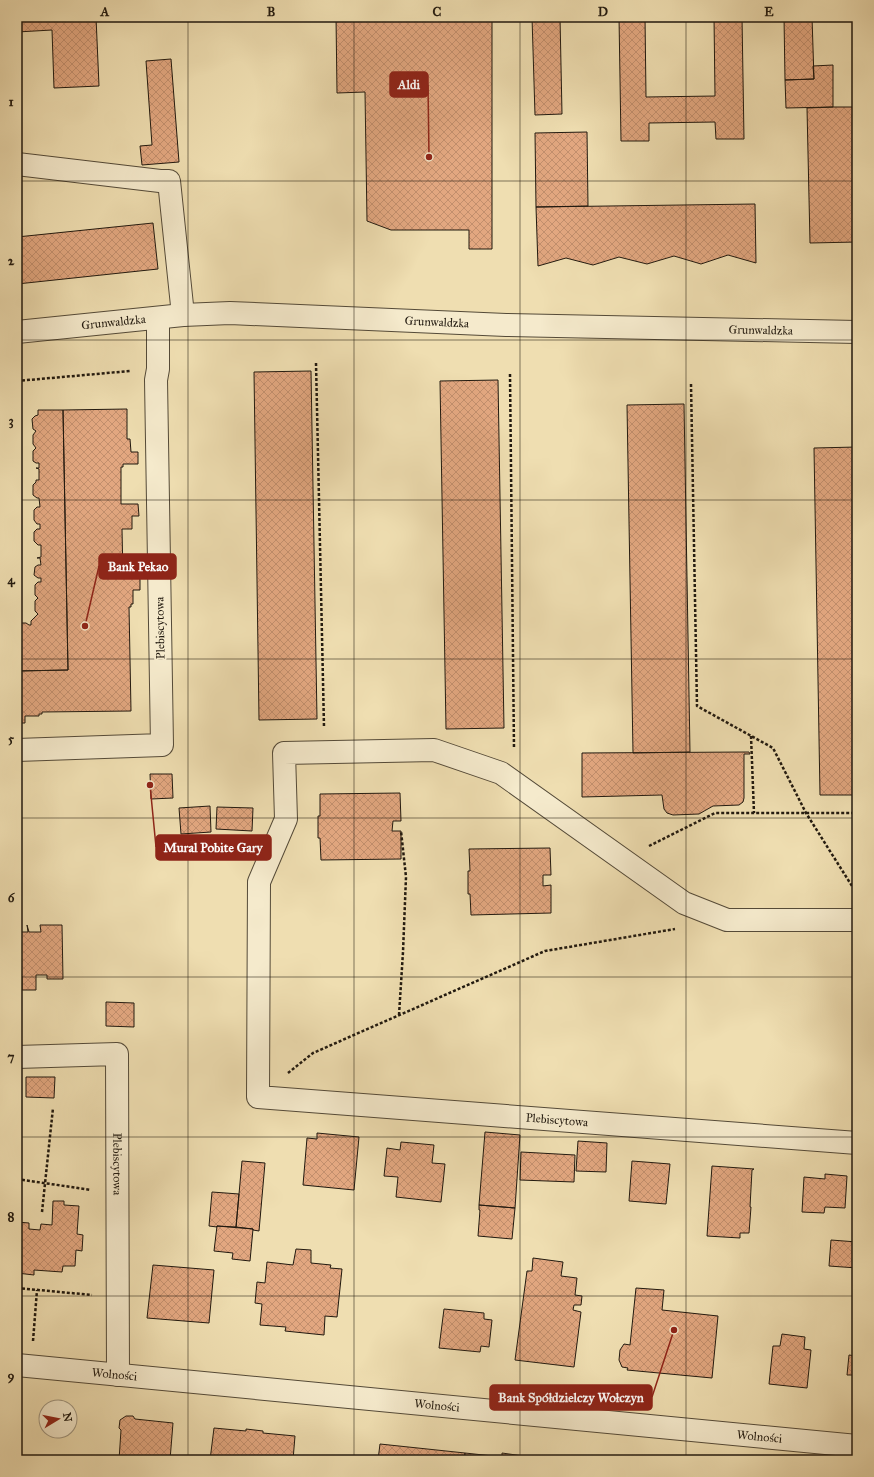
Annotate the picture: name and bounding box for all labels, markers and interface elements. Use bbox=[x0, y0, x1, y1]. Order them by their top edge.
text: A bbox=[100, 4, 110, 20]
text: B bbox=[267, 4, 276, 20]
text: C bbox=[433, 4, 442, 20]
text: D bbox=[598, 4, 608, 20]
text: E bbox=[764, 4, 774, 20]
callout: Aldi bbox=[390, 72, 428, 97]
text: Aldi bbox=[397, 77, 421, 93]
text: 1 bbox=[8, 94, 14, 110]
text: 2 bbox=[8, 253, 15, 269]
street label: Grunwaldzka bbox=[81, 312, 147, 332]
street label: Grunwaldzka bbox=[404, 314, 470, 330]
street label: Grunwaldzka bbox=[728, 322, 794, 338]
text: 3 bbox=[8, 413, 14, 429]
callout: Bank Pekao bbox=[99, 554, 176, 579]
text: Bank Pekao bbox=[108, 559, 169, 575]
text: 4 bbox=[7, 572, 15, 588]
street label: Plebiscytowa bbox=[152, 596, 168, 659]
text: 5 bbox=[8, 731, 15, 747]
callout: Mural Pobite Gary bbox=[156, 835, 271, 860]
text: Mural Pobite Gary bbox=[163, 840, 264, 856]
text: 6 bbox=[8, 890, 16, 906]
text: 7 bbox=[8, 1049, 15, 1065]
street label: Plebiscytowa bbox=[525, 1111, 590, 1129]
street label: Plebiscytowa bbox=[110, 1133, 124, 1196]
text: 8 bbox=[8, 1209, 15, 1225]
street label: Wolności bbox=[91, 1365, 139, 1384]
text: 9 bbox=[8, 1368, 15, 1384]
callout: Bank Spółdzielczy Wołczyn bbox=[490, 1385, 652, 1410]
text: Bank Spółdzielczy Wołczyn bbox=[498, 1390, 644, 1406]
street label: Wolności bbox=[414, 1396, 461, 1415]
north arrow bbox=[38, 1399, 78, 1439]
text: N bbox=[60, 1412, 75, 1424]
street label: Wolności bbox=[736, 1427, 784, 1446]

